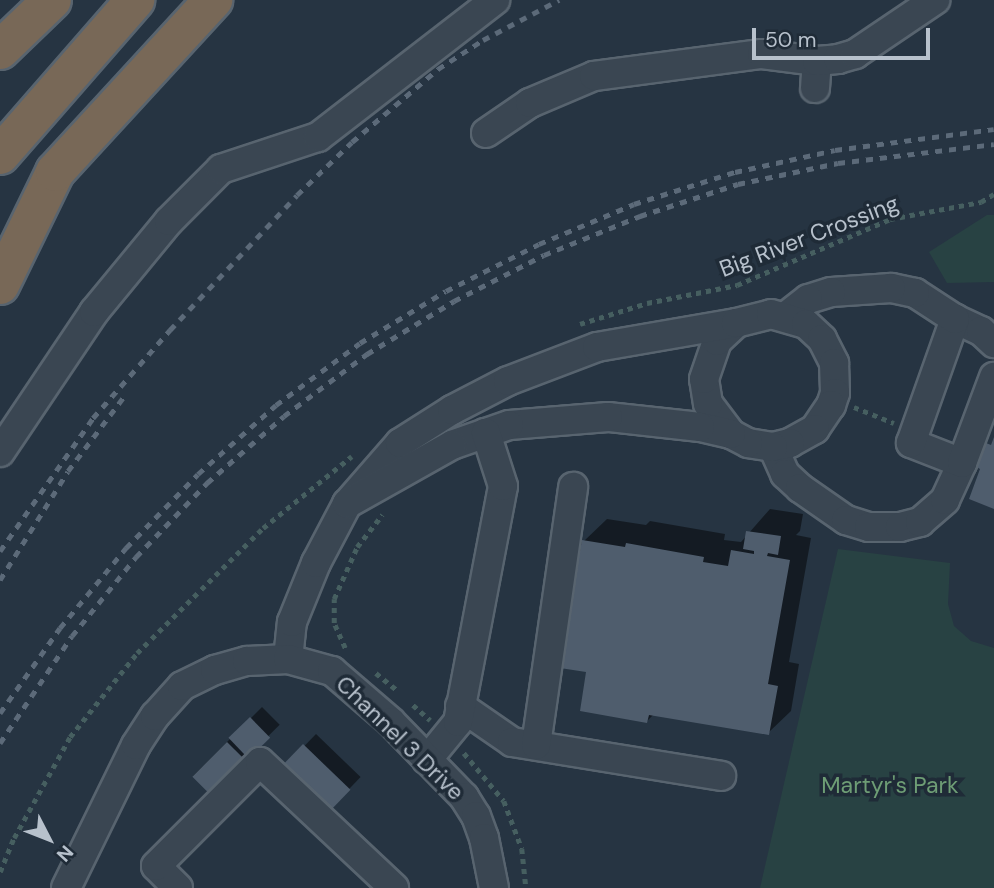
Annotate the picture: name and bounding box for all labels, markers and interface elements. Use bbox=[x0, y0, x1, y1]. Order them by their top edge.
scale bar bbox=[756, 14, 934, 58]
text: 50 m bbox=[765, 26, 816, 54]
street label: Big River Crossing bbox=[716, 189, 902, 283]
street label: Channel 3 Drive bbox=[330, 670, 470, 806]
park label: Martyr's Park bbox=[821, 771, 959, 799]
north arrow bbox=[14, 804, 84, 874]
text: N bbox=[51, 840, 79, 867]

